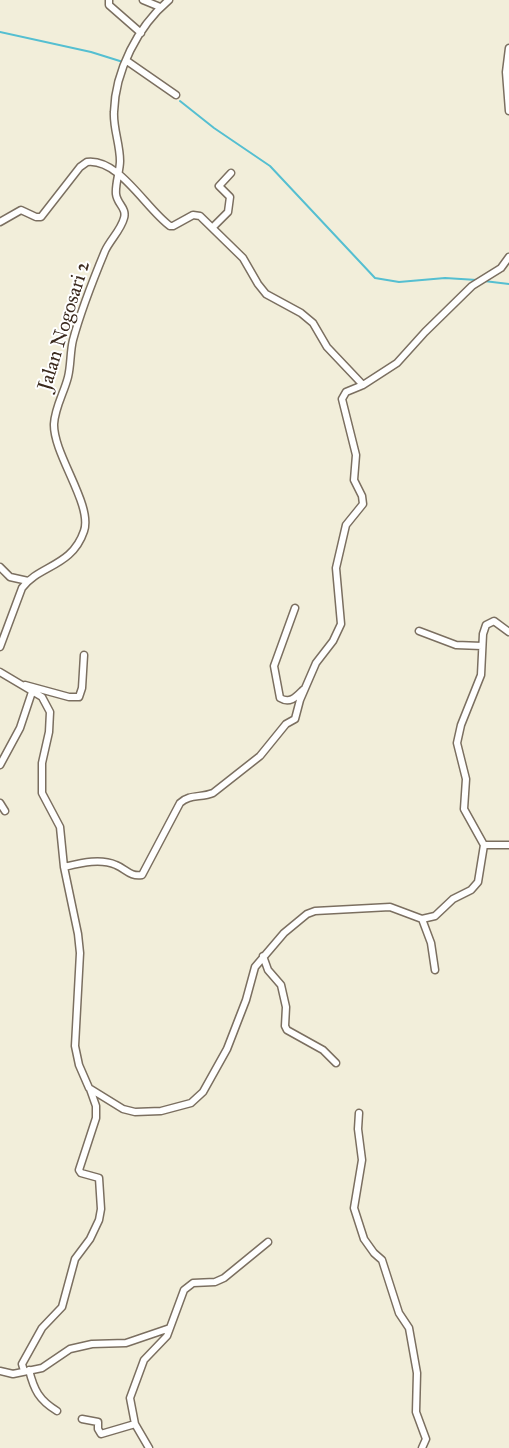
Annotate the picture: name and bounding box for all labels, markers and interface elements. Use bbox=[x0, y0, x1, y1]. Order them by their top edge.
street label: Jalan Nogosari 2 bbox=[34, 258, 96, 394]

